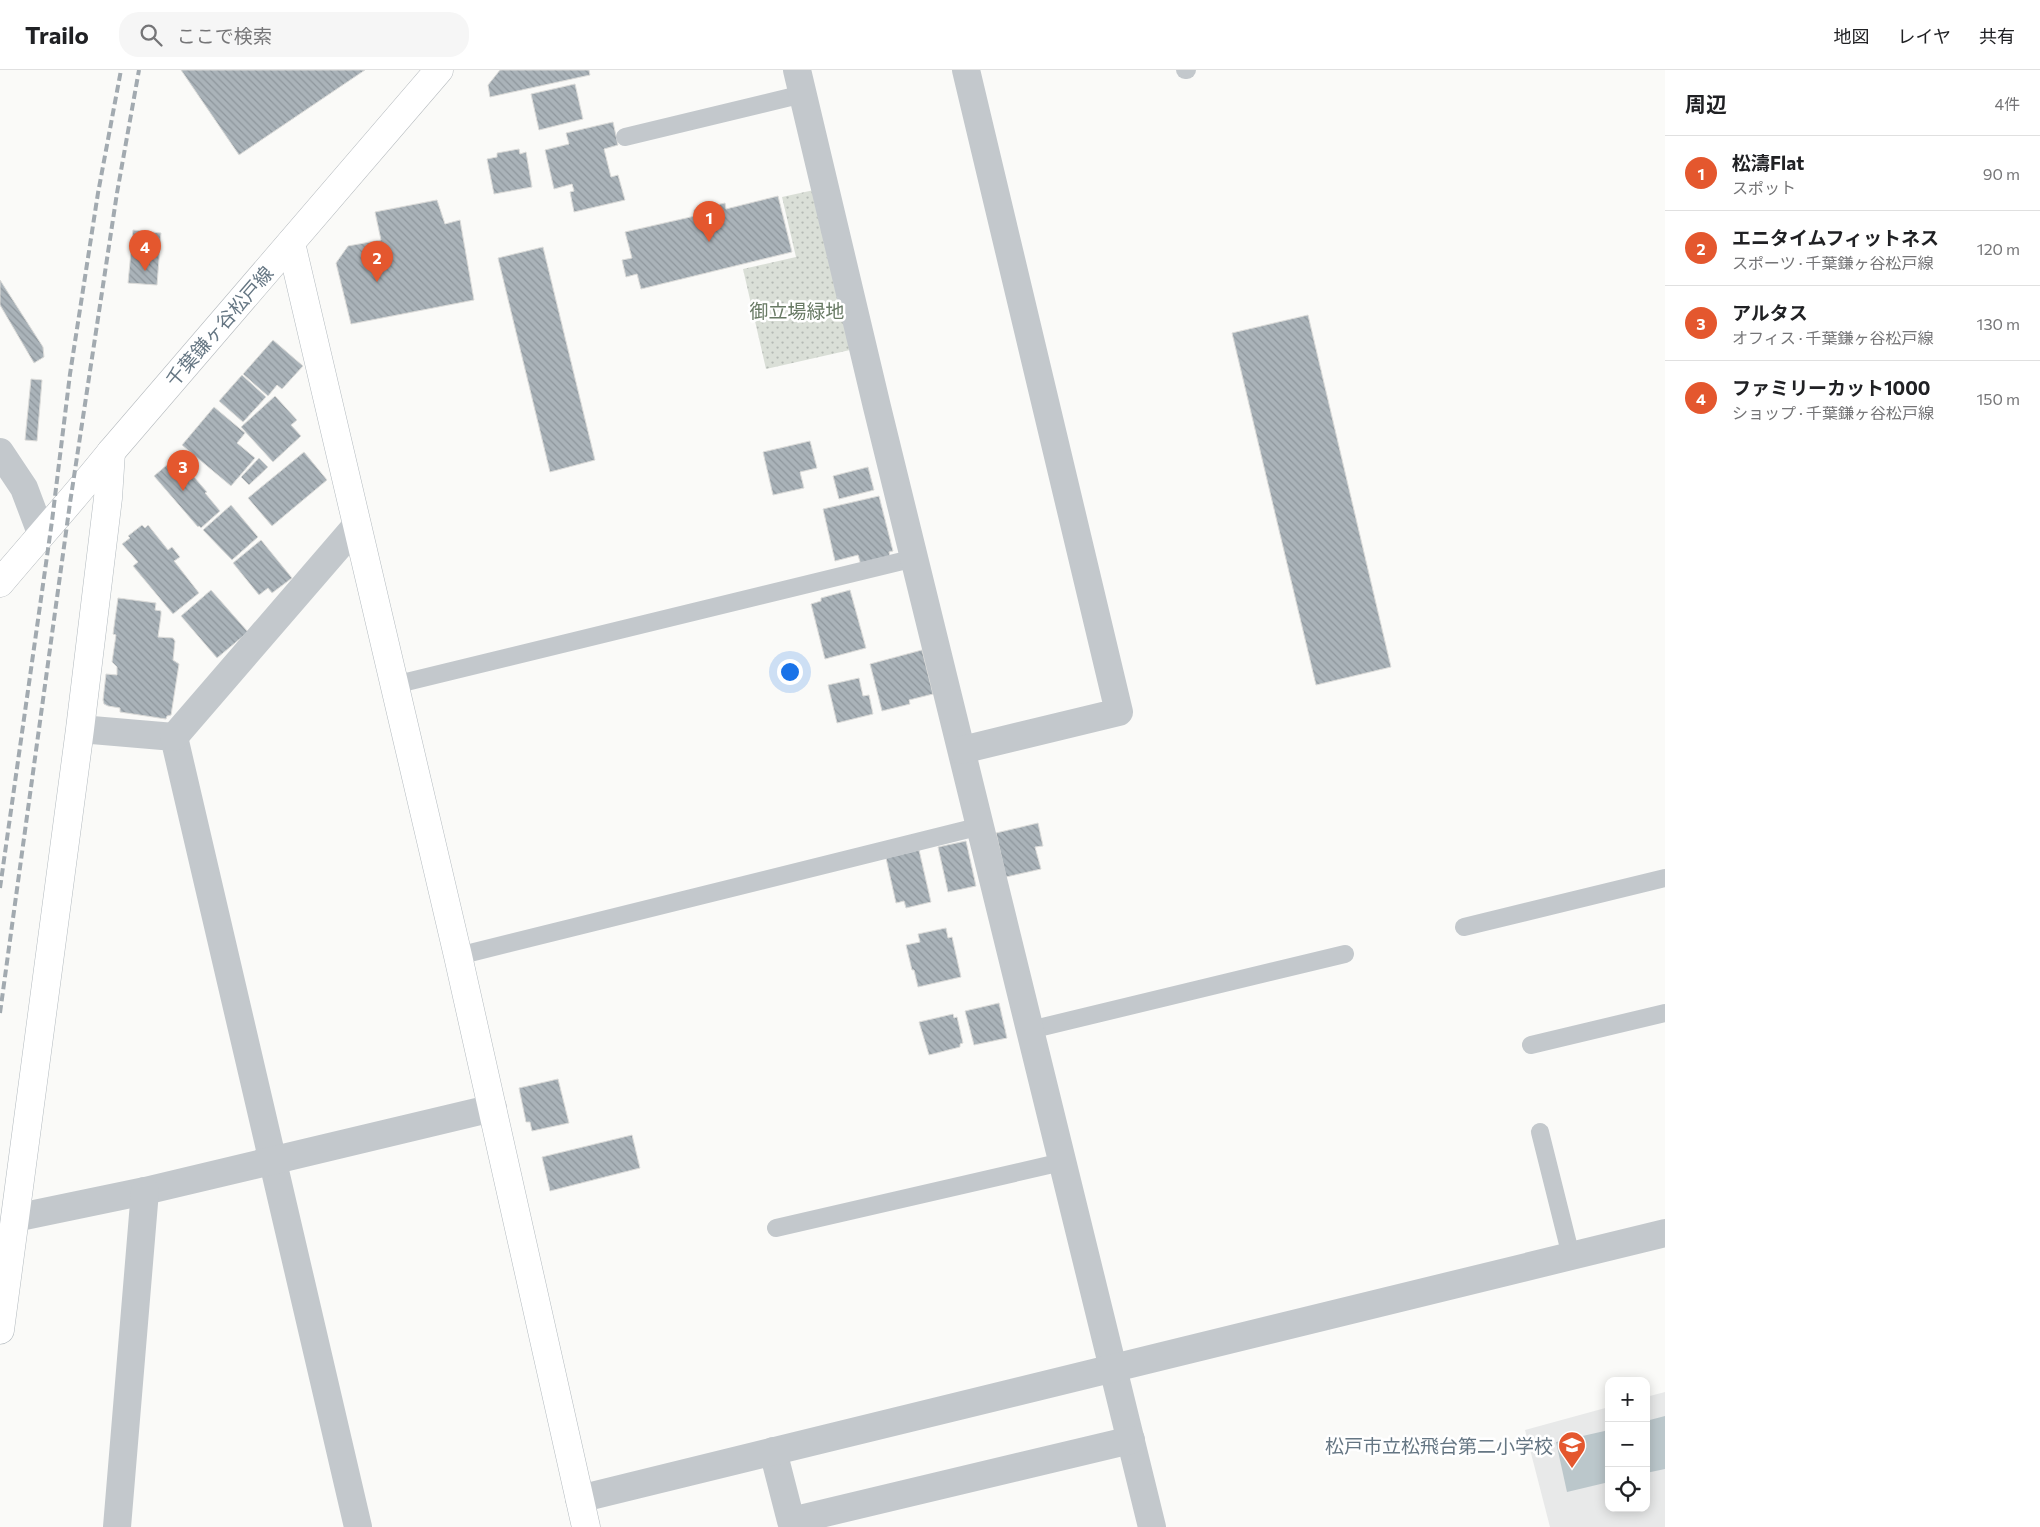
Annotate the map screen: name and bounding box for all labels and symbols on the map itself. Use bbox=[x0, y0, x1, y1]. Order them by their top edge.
pin: 1 bbox=[693, 201, 725, 242]
pin: 4 bbox=[129, 230, 161, 271]
pin: 2 bbox=[361, 241, 393, 282]
street label: 千葉鎌ヶ谷松戸線 bbox=[160, 261, 278, 391]
park label: 御立場緑地 bbox=[749, 299, 845, 322]
pin: 3 bbox=[167, 450, 199, 491]
your location bbox=[777, 659, 803, 685]
school or university icon: 松戸市立松飛台第二小学校 bbox=[1557, 1430, 1587, 1469]
place label: 松戸市立松飛台第二小学校 bbox=[1325, 1434, 1553, 1457]

